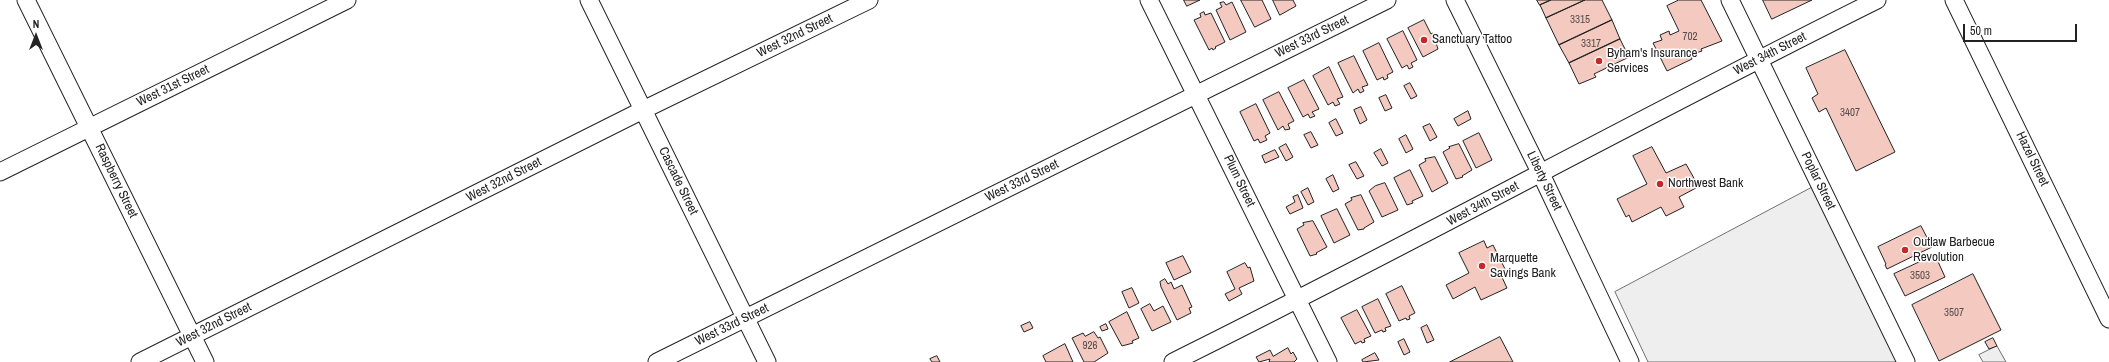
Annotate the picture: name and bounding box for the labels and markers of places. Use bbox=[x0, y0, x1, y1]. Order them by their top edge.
place label: Sanctuary Tattoo bbox=[1432, 32, 1512, 48]
marker: Sanctuary Tattoo bbox=[1419, 35, 1429, 45]
place label: Byham's Insurance Services bbox=[1607, 46, 1697, 77]
marker: Byham's Insurance Services bbox=[1594, 56, 1604, 66]
place label: Northwest Bank bbox=[1668, 176, 1743, 192]
marker: Northwest Bank bbox=[1655, 179, 1665, 189]
place label: Outlaw Barbecue Revolution bbox=[1913, 235, 1995, 266]
marker: Outlaw Barbecue Revolution bbox=[1900, 245, 1910, 255]
place label: Marquette Savings Bank bbox=[1490, 251, 1556, 282]
marker: Marquette Savings Bank bbox=[1477, 261, 1487, 271]

